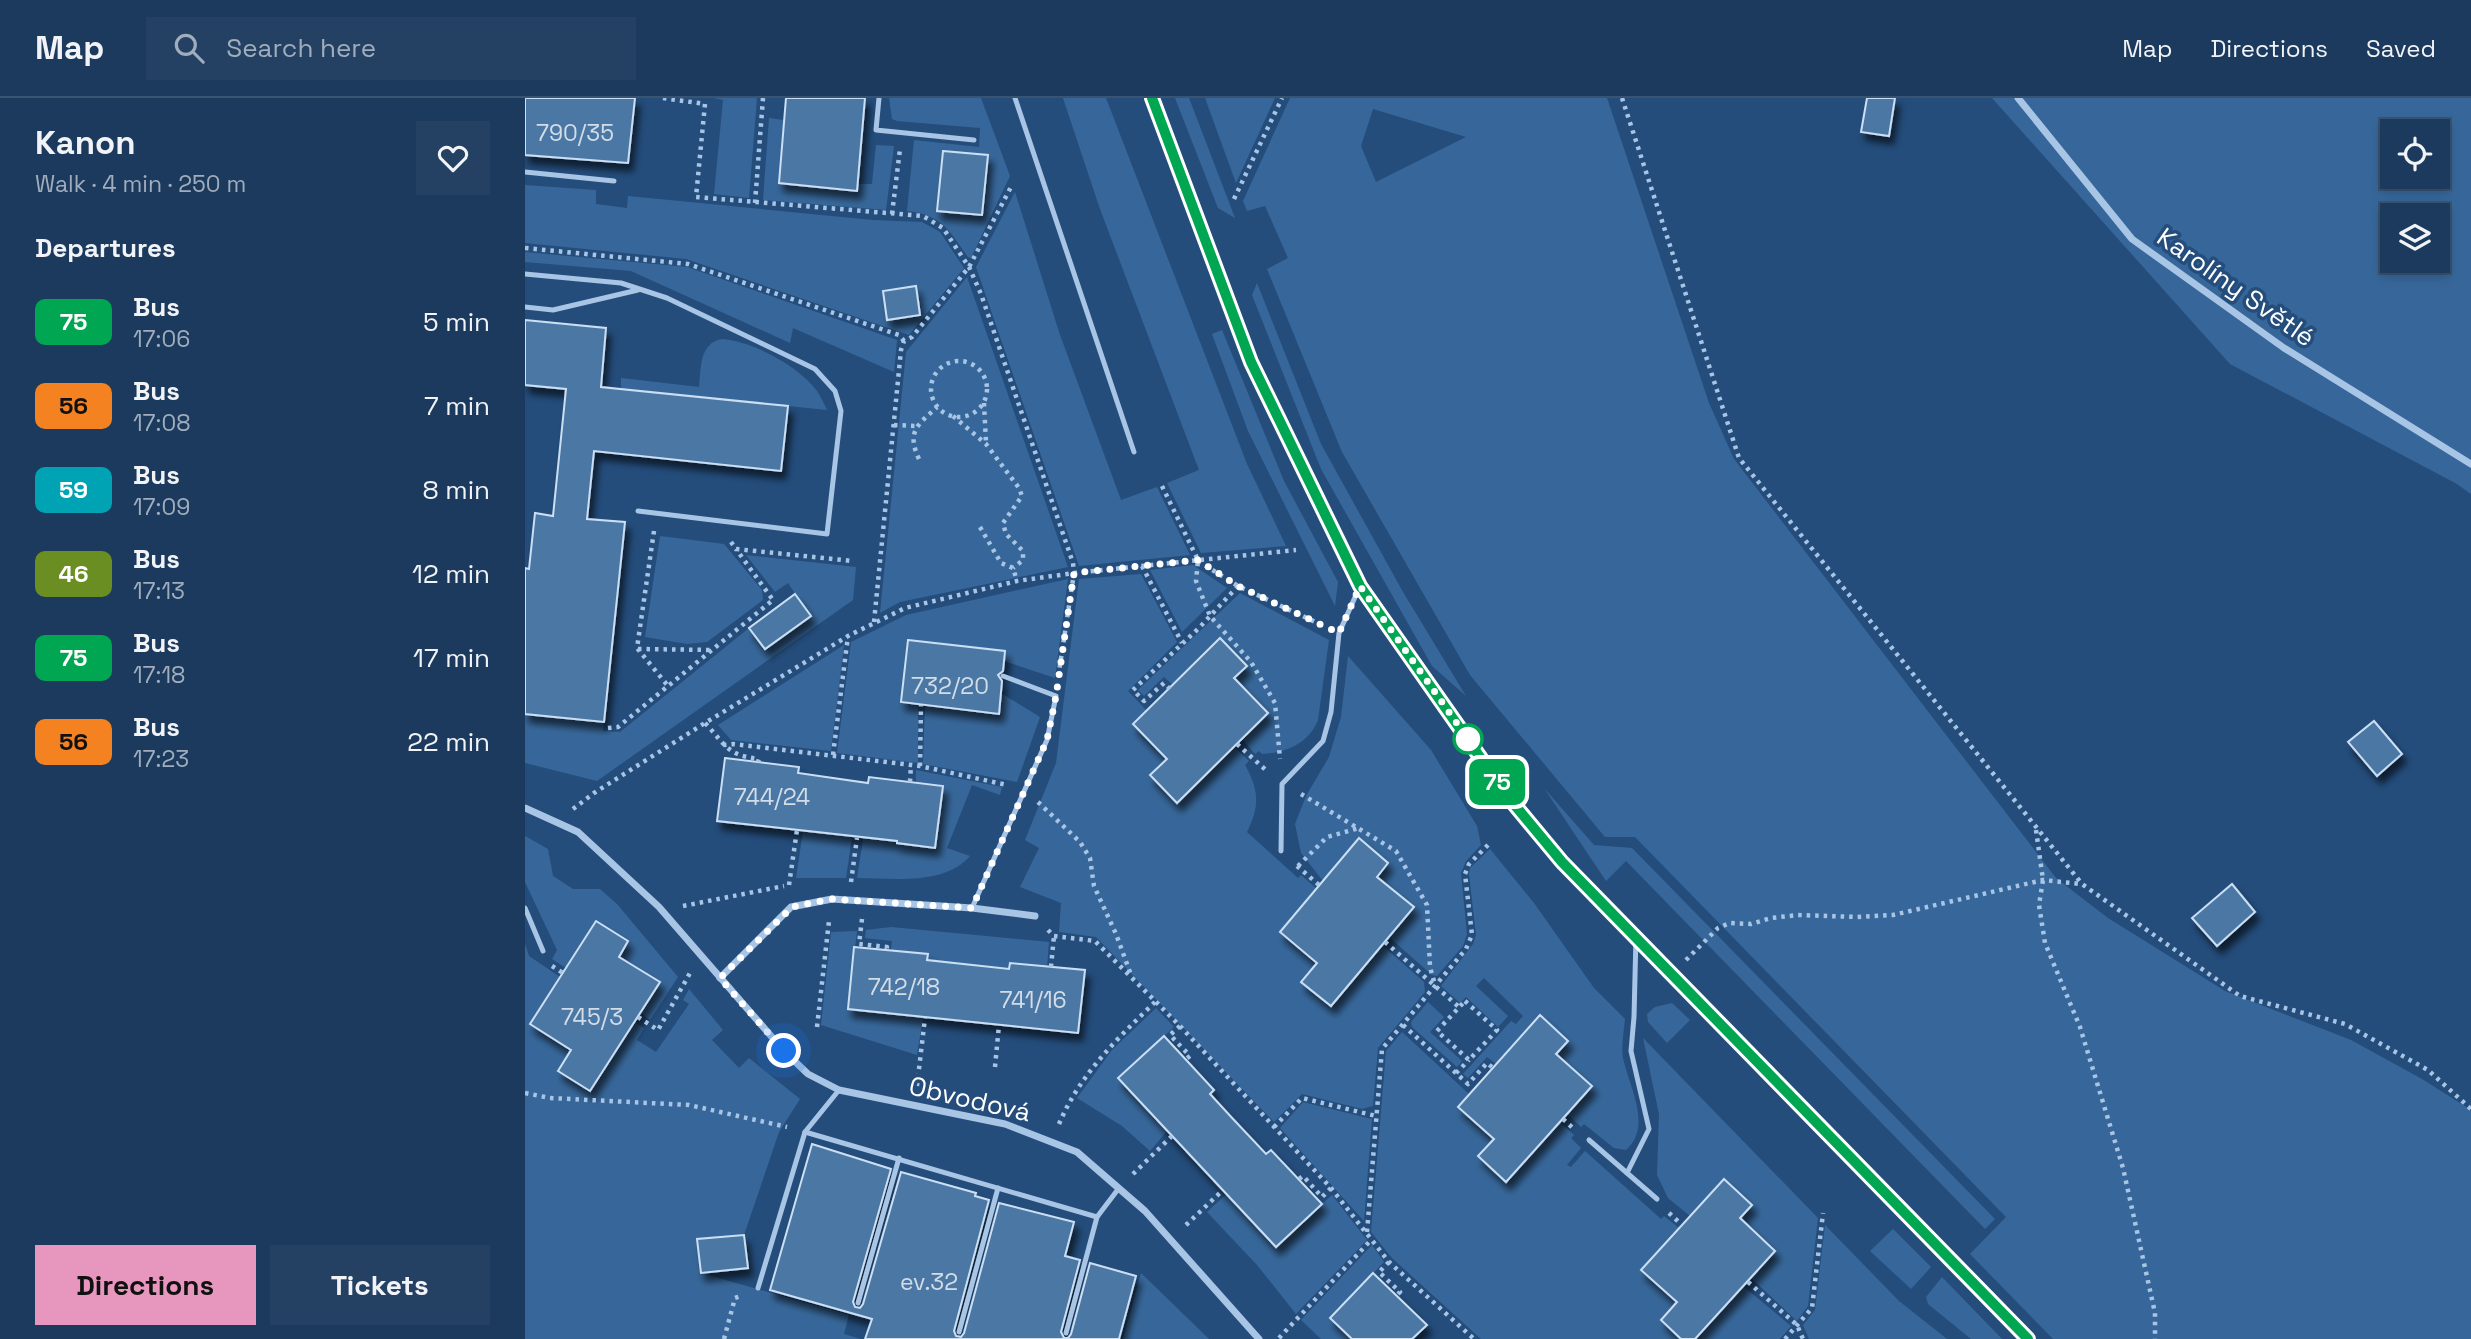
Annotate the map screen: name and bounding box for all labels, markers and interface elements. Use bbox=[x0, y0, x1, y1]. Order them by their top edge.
search box bbox=[146, 17, 636, 80]
text: Map bbox=[35, 27, 104, 69]
icon: search bbox=[170, 29, 208, 67]
text: Search here bbox=[226, 31, 376, 65]
text: Map bbox=[2122, 33, 2172, 64]
text: Directions bbox=[2210, 33, 2328, 64]
text: Saved bbox=[2366, 33, 2436, 64]
house number: 790/35 bbox=[536, 118, 614, 148]
map controls bbox=[2380, 119, 2450, 273]
button: locate bbox=[2380, 119, 2450, 189]
button: heart bbox=[416, 121, 490, 195]
text: Kanon bbox=[35, 122, 136, 164]
text: Walk · 4 min · 250 m bbox=[35, 169, 246, 199]
button: layers bbox=[2380, 203, 2450, 273]
street label: Karolíny Světlé bbox=[2150, 220, 2322, 354]
text: Departures bbox=[35, 231, 176, 265]
text: Bus bbox=[133, 290, 180, 324]
text: 5 min bbox=[423, 305, 490, 339]
text: 75 bbox=[60, 306, 87, 337]
text: 17:06 bbox=[133, 324, 190, 354]
text: Bus bbox=[133, 374, 180, 408]
text: 7 min bbox=[424, 389, 490, 423]
text: 56 bbox=[59, 390, 88, 421]
text: 17:08 bbox=[133, 408, 190, 438]
text: Bus bbox=[133, 458, 180, 492]
text: 8 min bbox=[422, 473, 490, 507]
text: 59 bbox=[59, 474, 88, 505]
text: 17:09 bbox=[133, 492, 190, 522]
text: Bus bbox=[133, 542, 180, 576]
text: 12 min bbox=[412, 557, 490, 591]
text: 46 bbox=[58, 558, 89, 589]
text: 17:13 bbox=[133, 576, 185, 606]
text: Bus bbox=[133, 626, 180, 660]
text: 17 min bbox=[413, 641, 490, 675]
text: 75 bbox=[60, 642, 87, 673]
text: 17:18 bbox=[133, 660, 185, 690]
house number: 732/20 bbox=[911, 671, 989, 701]
text: Bus bbox=[133, 710, 180, 744]
unlabelled marker bbox=[1453, 724, 1483, 754]
text: 22 min bbox=[407, 725, 490, 759]
text: 56 bbox=[59, 726, 88, 757]
text: 17:23 bbox=[133, 744, 189, 774]
line badge: 75 bbox=[1465, 759, 1529, 805]
text: 75 bbox=[1483, 766, 1511, 797]
house number: 744/24 bbox=[734, 782, 810, 812]
house number: 742/18 bbox=[868, 972, 940, 1002]
house number: 741/16 bbox=[999, 985, 1067, 1015]
house number: 745/3 bbox=[561, 1002, 623, 1032]
your location bbox=[766, 1033, 801, 1068]
street label: Obvodová bbox=[906, 1068, 1034, 1130]
button: Directions bbox=[35, 1245, 256, 1325]
button: Tickets bbox=[270, 1245, 490, 1325]
house number: ev.32 bbox=[900, 1267, 958, 1297]

